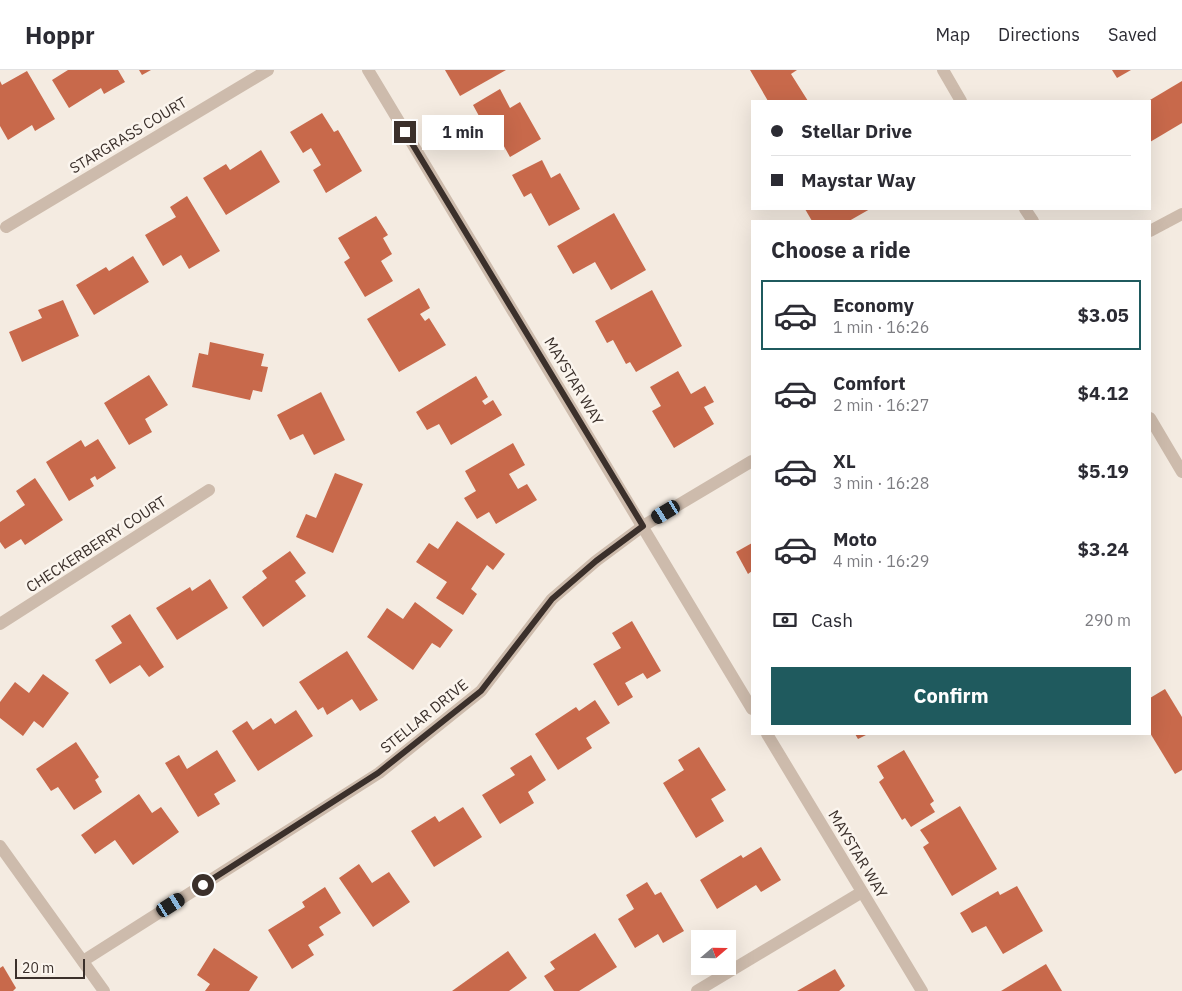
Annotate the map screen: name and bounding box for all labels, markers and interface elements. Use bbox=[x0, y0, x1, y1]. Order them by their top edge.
text: Hoppr bbox=[25, 19, 95, 51]
text: Map bbox=[935, 23, 970, 46]
text: Directions bbox=[998, 23, 1080, 46]
text: Saved bbox=[1108, 23, 1157, 46]
street label: STARGRASS COURT bbox=[66, 92, 190, 177]
callout: 1 min bbox=[422, 114, 505, 150]
text: Stellar Drive bbox=[801, 119, 912, 143]
route end bbox=[394, 121, 416, 143]
text: 1 min bbox=[442, 122, 484, 142]
text: Maystar Way bbox=[801, 168, 916, 192]
text: Choose a ride bbox=[771, 235, 911, 264]
icon: car bbox=[773, 293, 818, 338]
text: Economy bbox=[833, 293, 914, 317]
text: $3.05 bbox=[1077, 303, 1129, 327]
text: 1 min · 16:26 bbox=[833, 317, 929, 337]
street label: MAYSTAR WAY bbox=[540, 334, 608, 429]
icon: car bbox=[773, 371, 818, 416]
text: Comfort bbox=[833, 371, 906, 395]
text: $4.12 bbox=[1077, 381, 1129, 405]
text: 2 min · 16:27 bbox=[833, 395, 929, 415]
icon: car bbox=[773, 449, 818, 494]
text: XL bbox=[833, 449, 856, 473]
text: $5.19 bbox=[1077, 459, 1129, 483]
text: 3 min · 16:28 bbox=[833, 473, 929, 493]
street label: CHECKERBERRY COURT bbox=[22, 491, 170, 596]
car bbox=[649, 498, 682, 526]
icon: car bbox=[773, 527, 818, 572]
text: Moto bbox=[833, 527, 877, 551]
text: $3.24 bbox=[1077, 537, 1129, 561]
text: 4 min · 16:29 bbox=[833, 551, 929, 571]
icon: cash bbox=[771, 606, 799, 634]
text: Cash bbox=[811, 608, 853, 632]
text: 290 m bbox=[1084, 610, 1131, 630]
button: Confirm bbox=[771, 667, 1131, 725]
street label: STELLAR DRIVE bbox=[376, 675, 472, 757]
street label: MAYSTAR WAY bbox=[824, 807, 892, 902]
route start bbox=[192, 874, 214, 896]
car bbox=[154, 891, 187, 919]
north arrow bbox=[691, 930, 736, 975]
map controls bbox=[691, 930, 736, 975]
scale bar bbox=[15, 956, 85, 979]
text: 20 m bbox=[22, 959, 54, 977]

